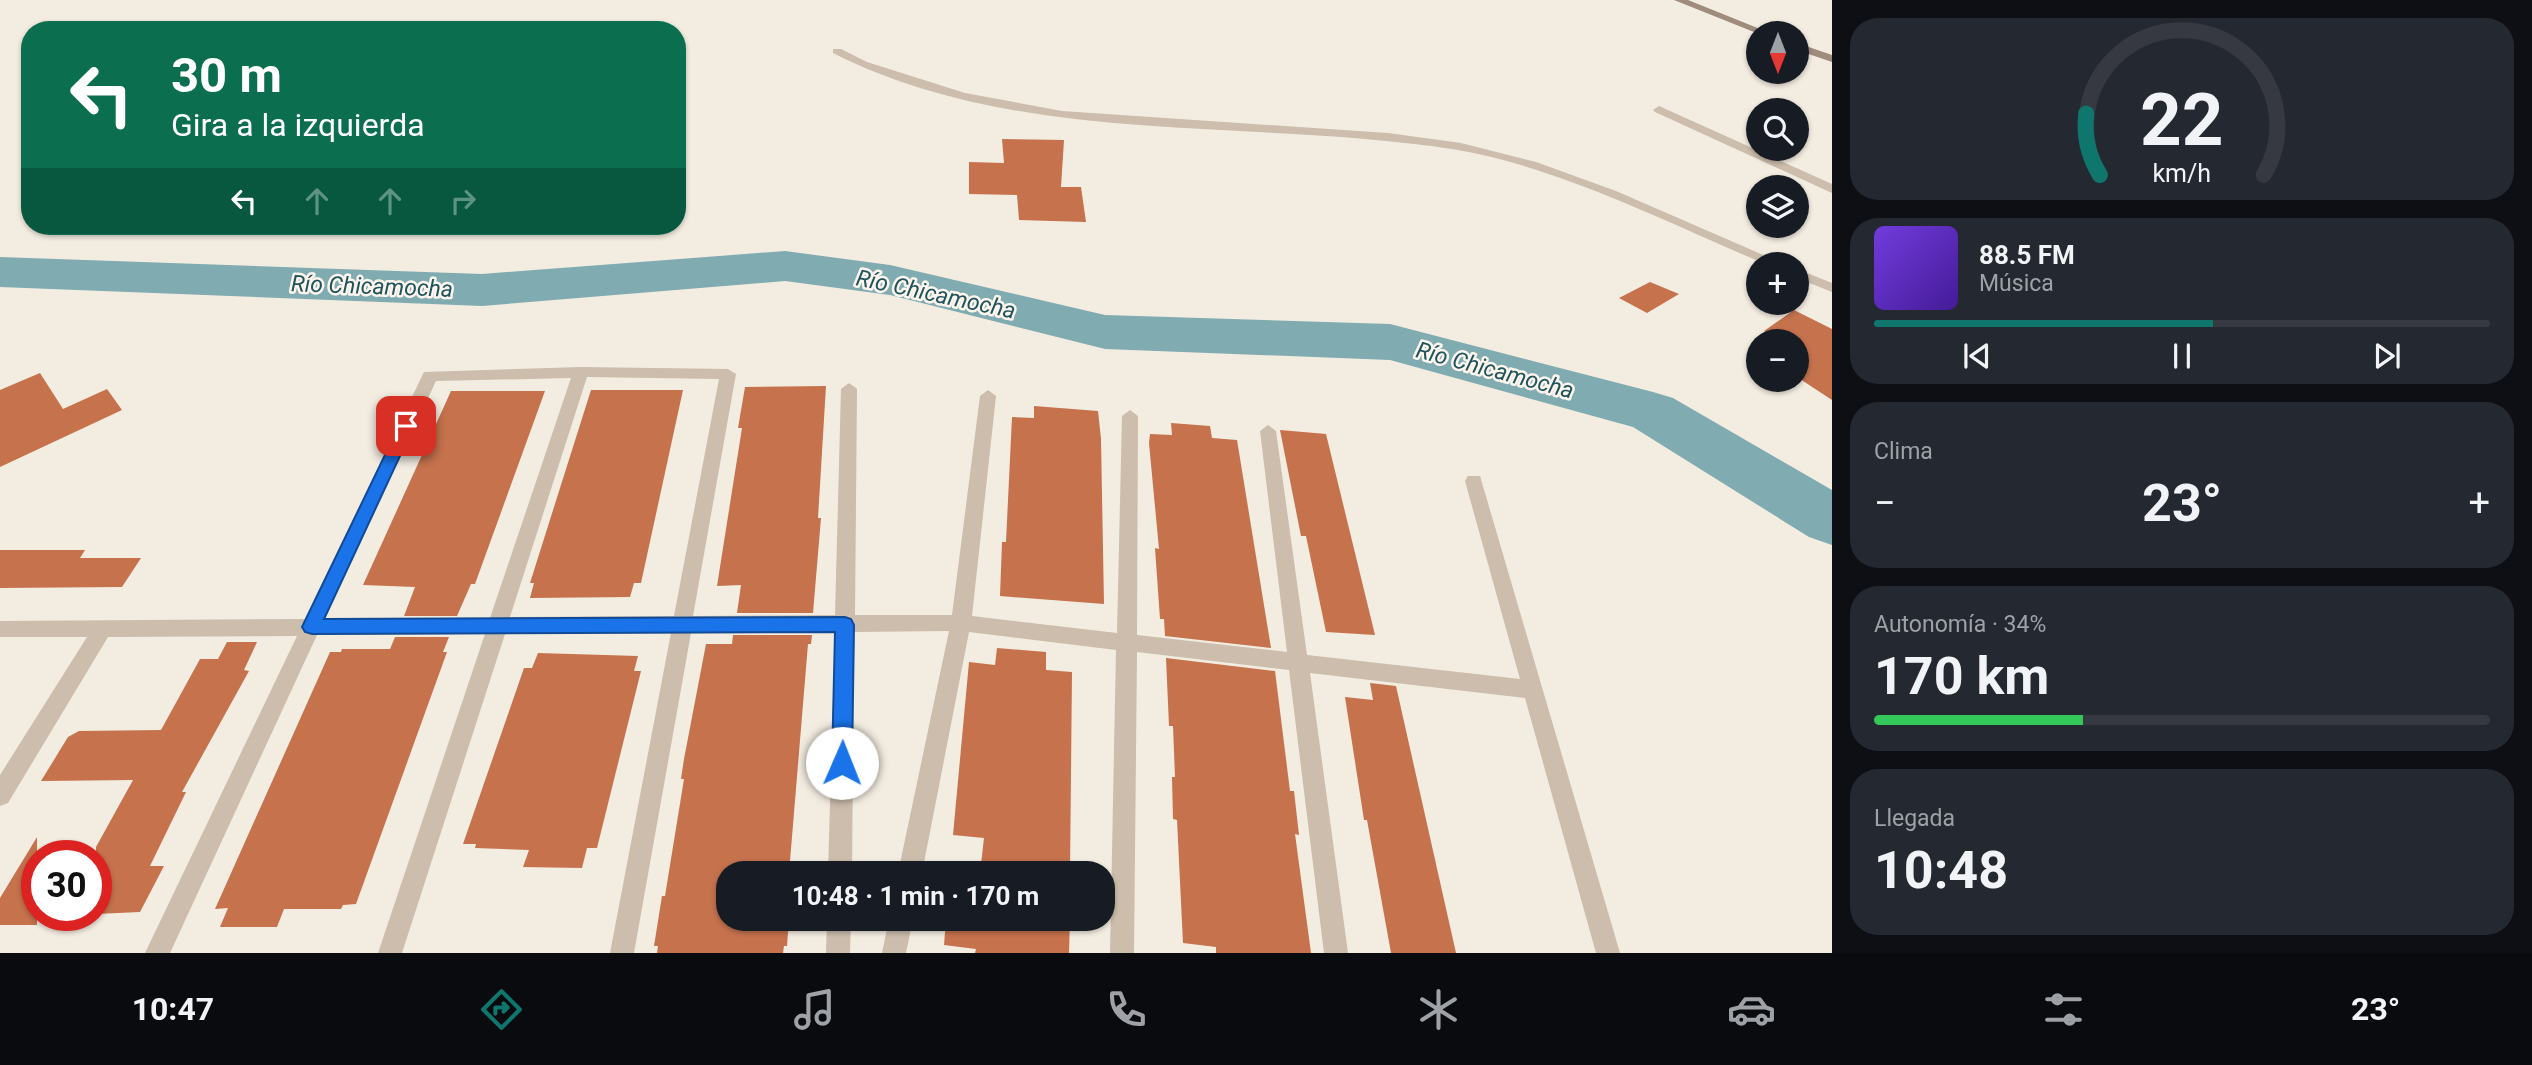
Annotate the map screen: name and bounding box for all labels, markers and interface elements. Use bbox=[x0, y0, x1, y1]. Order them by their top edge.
north arrow bbox=[1746, 21, 1810, 84]
map controls bbox=[1746, 21, 1809, 392]
text: 30 m bbox=[171, 47, 282, 104]
icon: left bbox=[56, 49, 147, 140]
text: 22 bbox=[2140, 77, 2224, 163]
button: search bbox=[1746, 98, 1809, 161]
text: Gira a la izquierda bbox=[171, 106, 425, 144]
text: km/h bbox=[2153, 159, 2211, 188]
button: layers bbox=[1746, 175, 1809, 238]
icon: left bbox=[225, 182, 263, 220]
icon: ahead bbox=[298, 182, 336, 220]
icon: ahead bbox=[371, 182, 409, 220]
icon: right bbox=[444, 182, 482, 220]
text: 88.5 FM bbox=[1979, 240, 2075, 270]
button: + bbox=[1746, 252, 1809, 315]
water label: Río Chicamocha bbox=[854, 264, 1018, 325]
water label: Río Chicamocha bbox=[291, 270, 453, 303]
text: Música bbox=[1979, 270, 2054, 297]
button: − bbox=[1746, 329, 1809, 392]
water label: Río Chicamocha bbox=[1413, 336, 1577, 404]
icon: previous bbox=[1958, 337, 1996, 375]
icon: pause bbox=[2163, 337, 2201, 375]
icon: next bbox=[2368, 337, 2406, 375]
pin bbox=[376, 396, 436, 456]
icon: arrive bbox=[387, 407, 425, 445]
text: Clima bbox=[1874, 438, 1933, 465]
text: 23° bbox=[2142, 473, 2222, 534]
text: − bbox=[1874, 481, 1896, 525]
text: + bbox=[2468, 481, 2490, 525]
text: Autonomía · 34% bbox=[1874, 611, 2046, 638]
text: 170 km bbox=[1874, 646, 2049, 707]
position arrow bbox=[805, 726, 879, 800]
text: Llegada bbox=[1874, 805, 1955, 832]
speed limit sign: 30 bbox=[21, 840, 112, 931]
text: 10:48 bbox=[1874, 840, 2008, 901]
text: 10:48 · 1 min · 170 m bbox=[792, 881, 1039, 911]
icon: directions bbox=[477, 985, 526, 1034]
icon: music bbox=[790, 985, 839, 1034]
icon: phone bbox=[1102, 985, 1151, 1034]
icon: climate bbox=[1414, 985, 1463, 1034]
icon: car bbox=[1727, 985, 1776, 1034]
icon: filters bbox=[2039, 985, 2088, 1034]
text: 10:47 bbox=[132, 990, 214, 1028]
text: 23° bbox=[2351, 990, 2400, 1028]

